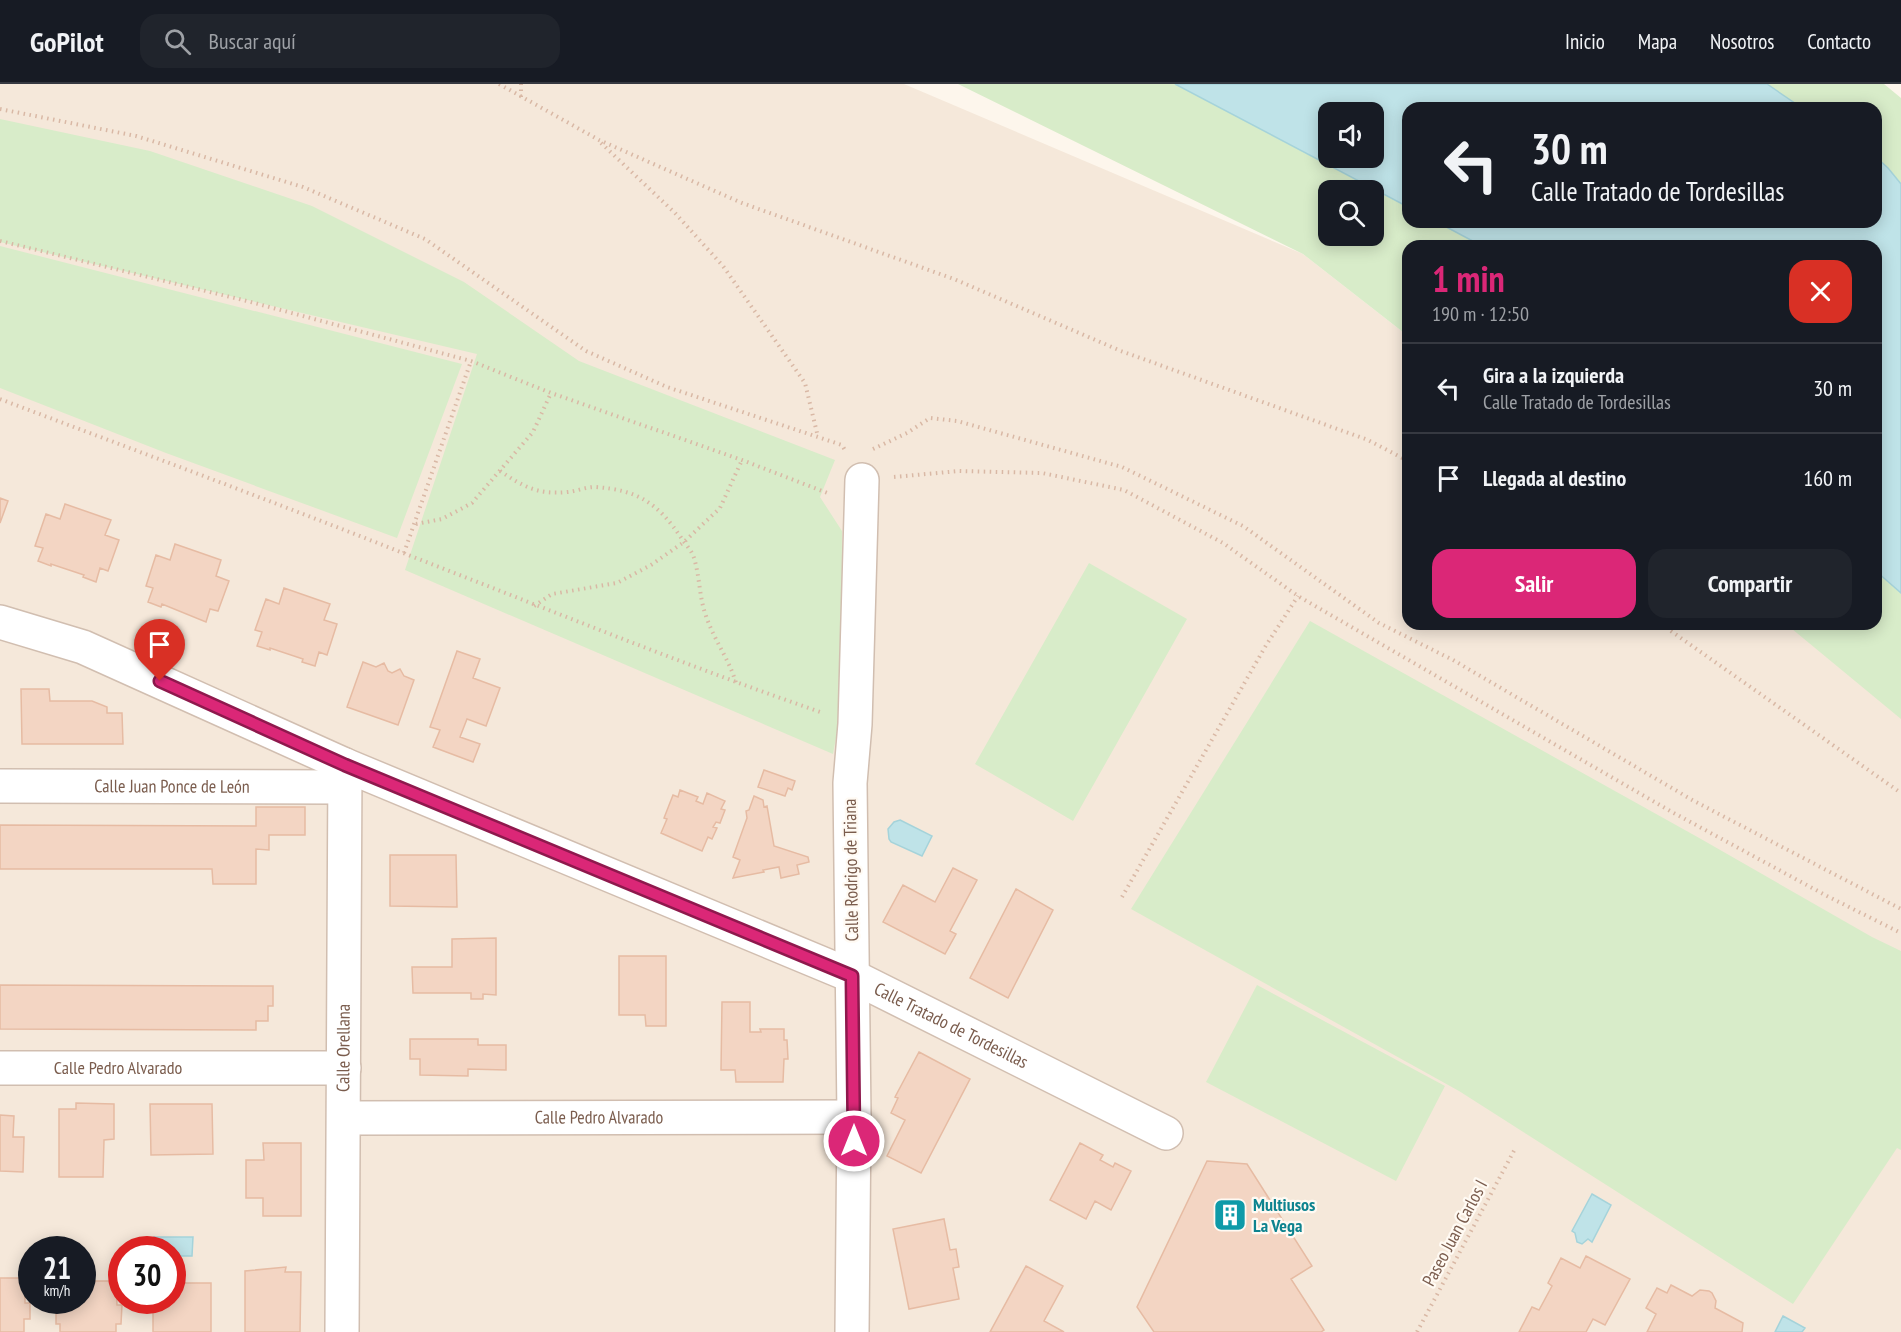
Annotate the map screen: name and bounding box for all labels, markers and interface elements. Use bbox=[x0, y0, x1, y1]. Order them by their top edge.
search box bbox=[140, 14, 560, 68]
text: GoPilot bbox=[30, 23, 104, 60]
icon: search bbox=[161, 25, 194, 58]
text: Buscar aquí bbox=[209, 27, 296, 55]
text: Inicio bbox=[1565, 28, 1605, 55]
text: Mapa bbox=[1638, 28, 1677, 55]
text: Nosotros bbox=[1710, 28, 1774, 55]
text: Contacto bbox=[1807, 28, 1871, 55]
map controls bbox=[1318, 102, 1384, 246]
button: sound bbox=[1318, 102, 1384, 168]
text: 30 m bbox=[1531, 121, 1608, 176]
icon: left bbox=[1432, 126, 1510, 204]
text: Calle Tratado de Tordesillas bbox=[1531, 174, 1784, 208]
button: search bbox=[1318, 180, 1384, 246]
text: 1 min bbox=[1432, 255, 1505, 302]
button: close bbox=[1789, 260, 1852, 323]
text: 190 m · 12:50 bbox=[1432, 301, 1529, 327]
text: Gira a la izquierda bbox=[1483, 361, 1624, 389]
icon: left bbox=[1432, 372, 1465, 405]
text: 30 m bbox=[1813, 374, 1852, 402]
text: Calle Tratado de Tordesillas bbox=[1483, 389, 1671, 415]
icon: arrive bbox=[1432, 462, 1465, 495]
text: Llegada al destino bbox=[1483, 464, 1626, 492]
text: 160 m bbox=[1803, 464, 1852, 492]
button: Salir bbox=[1432, 549, 1636, 618]
button: Compartir bbox=[1648, 549, 1852, 618]
pin bbox=[134, 619, 185, 681]
icon: arrive bbox=[143, 628, 176, 661]
street label: Calle Juan Ponce de León bbox=[94, 774, 250, 798]
street label: Calle Rodrigo de Triana bbox=[838, 798, 863, 942]
street label: Calle Tratado de Tordesillas bbox=[871, 977, 1032, 1073]
street label: Calle Orellana bbox=[331, 1004, 355, 1092]
street label: Calle Pedro Alvarado bbox=[54, 1056, 182, 1079]
street label: Calle Pedro Alvarado bbox=[535, 1105, 663, 1129]
position arrow bbox=[822, 1109, 886, 1173]
street label: Paseo Juan Carlos I bbox=[1417, 1176, 1492, 1290]
place label: Multiusos La Vega bbox=[1253, 1193, 1315, 1237]
building icon: Multiusos La Vega bbox=[1212, 1197, 1248, 1233]
speed limit sign: 30 bbox=[108, 1236, 186, 1314]
text: 21 bbox=[43, 1248, 71, 1287]
text: km/h bbox=[44, 1281, 70, 1300]

